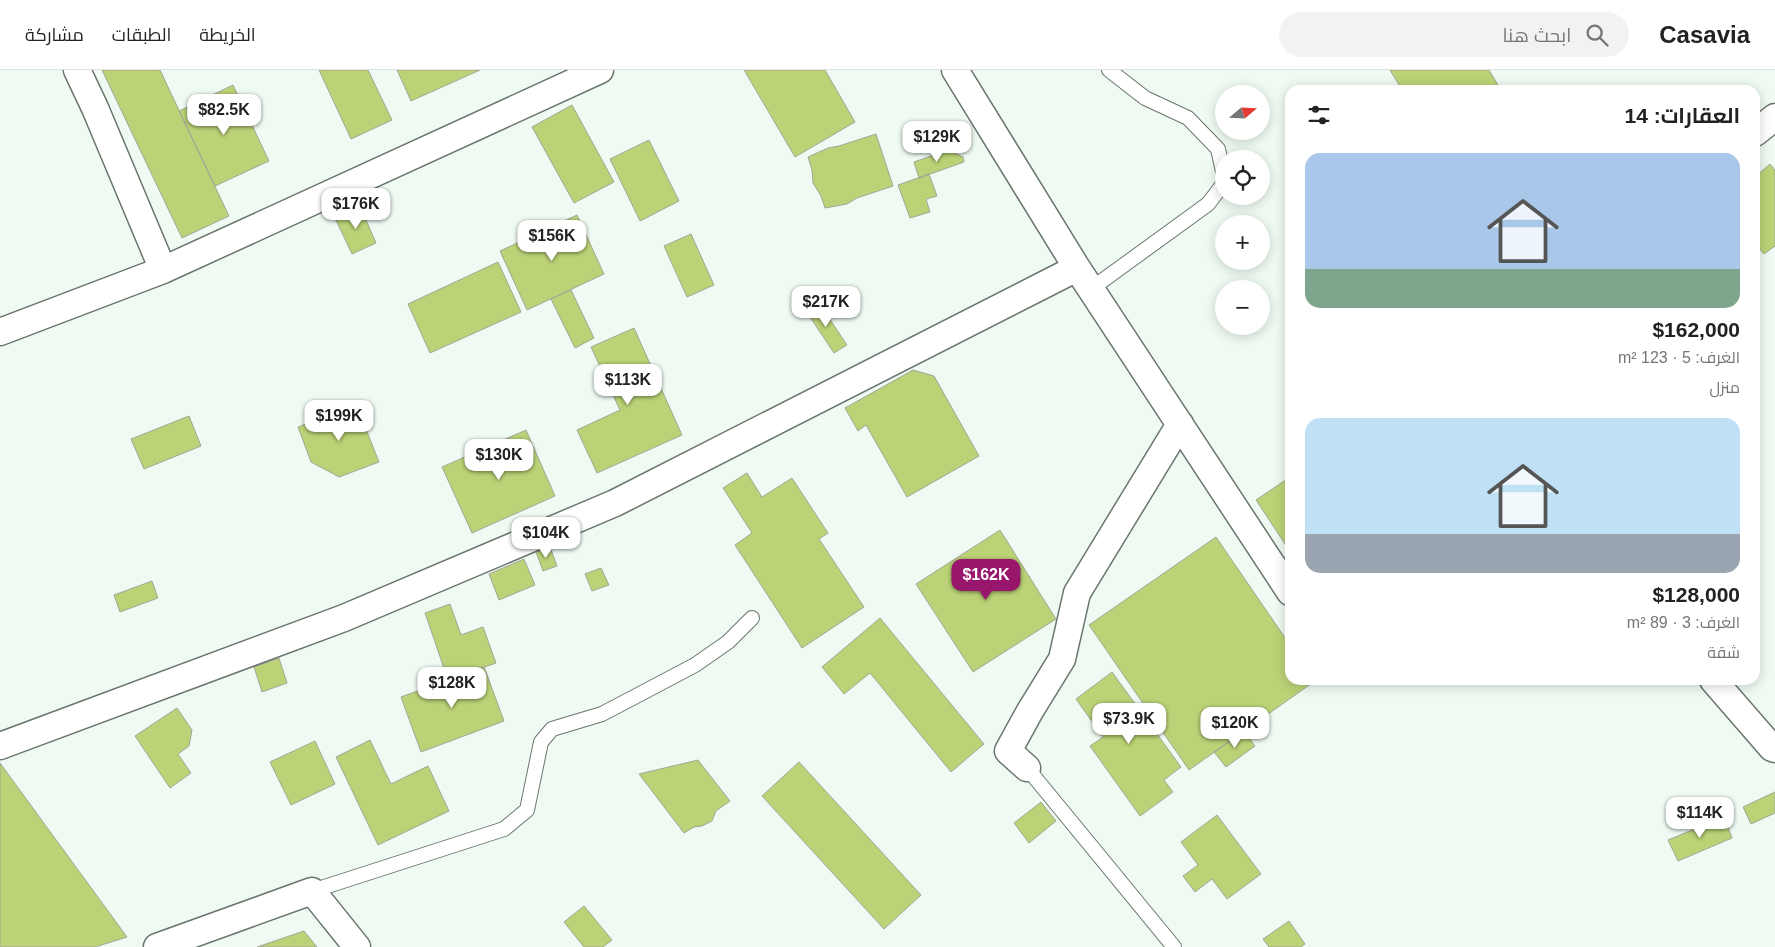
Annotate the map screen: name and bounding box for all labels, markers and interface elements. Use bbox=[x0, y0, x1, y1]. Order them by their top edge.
search box bbox=[1279, 12, 1629, 57]
icon: search bbox=[1583, 21, 1611, 49]
text: Casavia bbox=[1659, 21, 1750, 48]
text: مشاركة bbox=[25, 25, 84, 45]
text: الطبقات bbox=[112, 25, 171, 45]
text: الخريطة bbox=[199, 25, 256, 45]
text: ابحث هنا bbox=[1502, 25, 1571, 46]
north arrow bbox=[1215, 85, 1270, 140]
map controls bbox=[1215, 85, 1270, 335]
pin: $82.5K bbox=[183, 93, 265, 136]
text: $82.5K bbox=[198, 101, 250, 118]
icon: filters bbox=[1305, 101, 1333, 129]
text: العقارات: 14 bbox=[1625, 104, 1740, 127]
pin: $129K bbox=[902, 121, 972, 163]
text: $129K bbox=[913, 128, 961, 145]
button: locate bbox=[1215, 150, 1270, 205]
icon: home bbox=[1478, 186, 1568, 276]
pin: $176K bbox=[321, 188, 391, 230]
text: $176K bbox=[332, 195, 380, 212]
button: + bbox=[1215, 215, 1270, 270]
pin: $156K bbox=[517, 220, 587, 262]
text: $156K bbox=[528, 227, 576, 244]
button: − bbox=[1215, 280, 1270, 335]
pin: $217K bbox=[791, 286, 861, 328]
text: $217K bbox=[802, 293, 850, 310]
text: $162,000 bbox=[1652, 318, 1740, 341]
text: الغرف: 5 · 123 m² bbox=[1618, 349, 1740, 366]
pin: $113K bbox=[593, 364, 663, 406]
text: $113K bbox=[605, 371, 651, 388]
text: منزل bbox=[1710, 379, 1740, 396]
pin: $199K bbox=[304, 400, 374, 442]
text: $199K bbox=[315, 407, 363, 424]
pin: $130K bbox=[464, 438, 534, 481]
text: $130K bbox=[475, 446, 523, 463]
icon: home bbox=[1478, 451, 1568, 541]
pin: $104K bbox=[511, 516, 581, 559]
text: $104K bbox=[522, 524, 570, 541]
pin: $162K bbox=[951, 558, 1021, 601]
text: $162K bbox=[962, 566, 1010, 583]
text: $128,000 bbox=[1652, 583, 1740, 606]
text: الغرف: 3 · 89 m² bbox=[1627, 614, 1740, 631]
text: شقة bbox=[1707, 644, 1740, 661]
pin: $128K bbox=[417, 666, 487, 709]
text: $128K bbox=[428, 674, 476, 691]
pin: $73.9K bbox=[1088, 702, 1170, 745]
pin: $120K bbox=[1200, 706, 1270, 749]
text: $73.9K bbox=[1103, 710, 1155, 727]
text: $120K bbox=[1211, 714, 1259, 731]
pin: $114K bbox=[1665, 796, 1735, 839]
text: $114K bbox=[1677, 804, 1723, 821]

